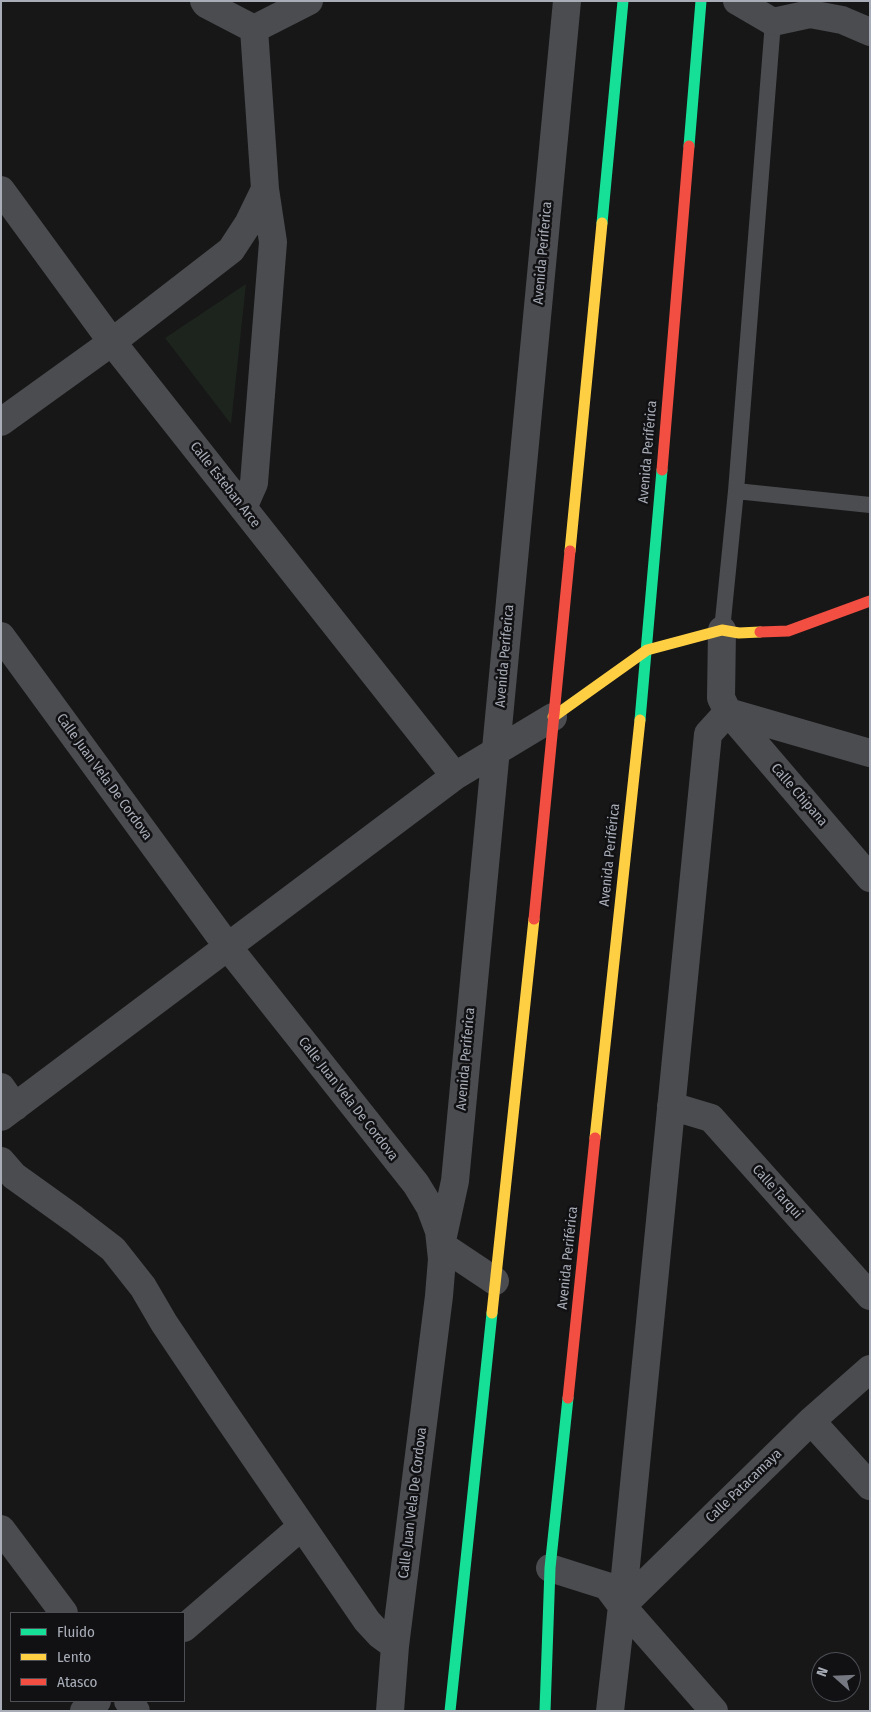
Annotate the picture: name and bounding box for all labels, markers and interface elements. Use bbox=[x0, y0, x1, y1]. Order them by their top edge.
street label: Avenida Periferica bbox=[530, 201, 556, 305]
street label: Avenida Periférica bbox=[635, 400, 661, 504]
street label: Calle Esteban Arce bbox=[186, 439, 264, 531]
street label: Avenida Periferica bbox=[492, 604, 518, 708]
street label: Calle Juan Vela De Cordova bbox=[53, 711, 155, 843]
street label: Calle Chipana bbox=[767, 760, 831, 830]
street label: Avenida Periférica bbox=[596, 803, 624, 907]
street label: Avenida Periferica bbox=[453, 1007, 479, 1111]
street label: Calle Juan Vela De Cordova bbox=[295, 1034, 401, 1164]
street label: Calle Tarqui bbox=[748, 1162, 806, 1222]
street label: Avenida Periférica bbox=[554, 1206, 582, 1310]
street label: Calle Juan Vela De Cordova bbox=[395, 1426, 431, 1580]
street label: Calle Patacamaya bbox=[703, 1446, 785, 1526]
legend bbox=[10, 1612, 185, 1702]
text: Fluido bbox=[57, 1623, 95, 1641]
text: Lento bbox=[57, 1648, 91, 1666]
north arrow bbox=[811, 1652, 861, 1702]
text: N bbox=[813, 1665, 832, 1679]
text: Atasco bbox=[57, 1673, 97, 1691]

